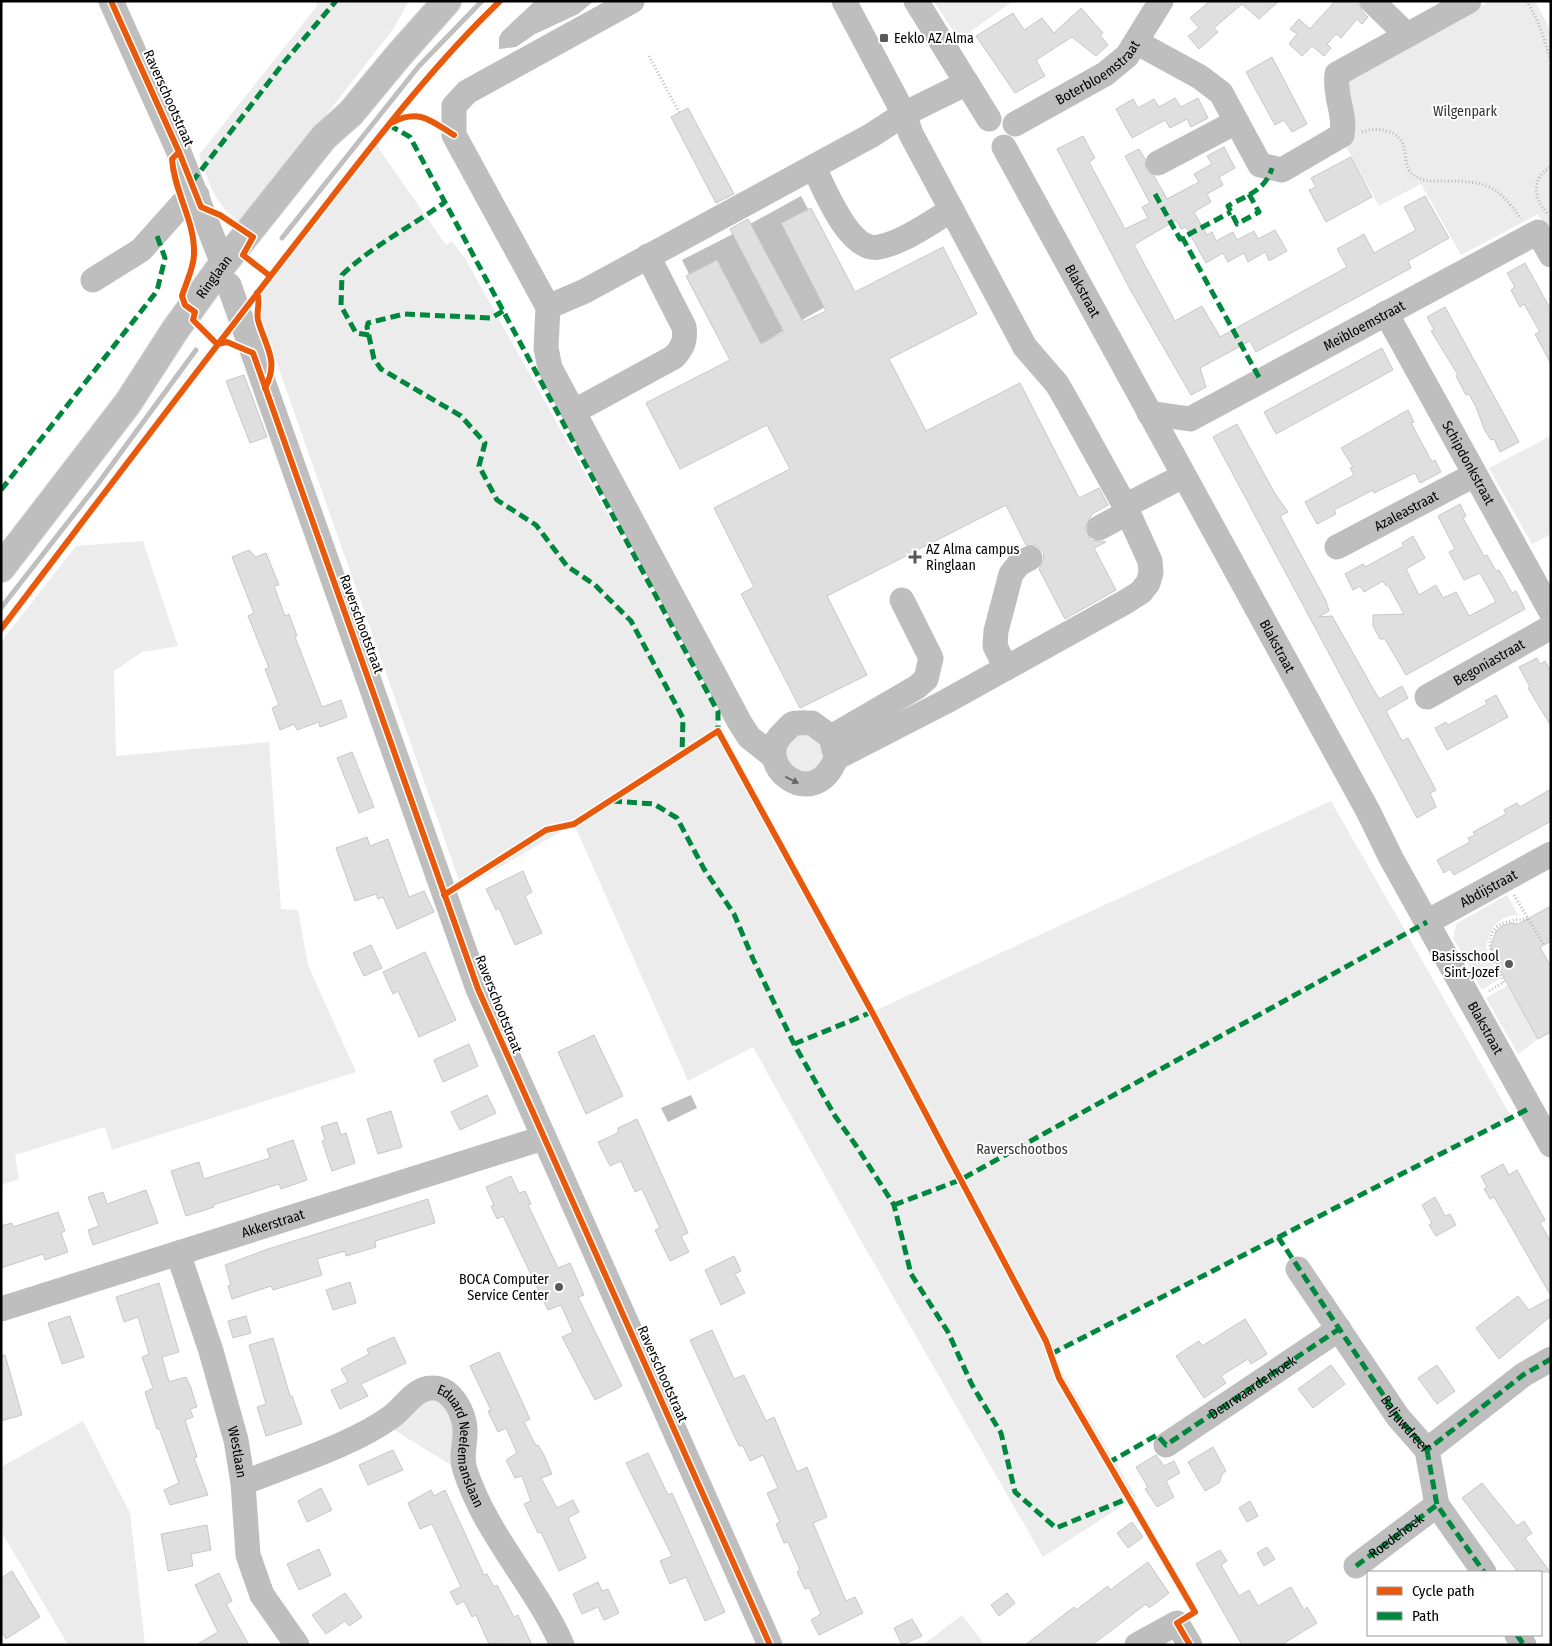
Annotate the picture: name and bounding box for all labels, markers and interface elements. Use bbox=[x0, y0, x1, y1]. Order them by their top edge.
place label: Eeklo AZ Alma bbox=[894, 30, 974, 47]
marker: Eeklo AZ Alma bbox=[878, 32, 890, 44]
street label: Boterbloemstraat bbox=[1053, 37, 1144, 109]
street label: Raverschootstraat bbox=[140, 47, 198, 149]
park label: Wilgenpark bbox=[1433, 103, 1497, 120]
street label: Ringlaan bbox=[193, 252, 236, 302]
street label: Blakstraat bbox=[1061, 262, 1104, 321]
street label: Meibloemstraat bbox=[1321, 297, 1408, 355]
street label: Schipdonkstraat bbox=[1438, 418, 1498, 508]
street label: Azaleastraat bbox=[1371, 487, 1442, 535]
place label: AZ Alma campus Ringlaan bbox=[926, 541, 1019, 574]
marker: AZ Alma campus Ringlaan bbox=[908, 550, 922, 564]
street label: Raverschootstraat bbox=[336, 572, 387, 676]
street label: Blakstraat bbox=[1256, 617, 1299, 676]
street label: Begoniastraat bbox=[1450, 635, 1528, 689]
one-way arrow bbox=[785, 776, 799, 784]
street label: Abdijstraat bbox=[1457, 866, 1521, 911]
place label: Basisschool Sint-Jozef bbox=[1431, 948, 1501, 981]
street label: Raverschootstraat bbox=[471, 953, 526, 1056]
marker: Basisschool Sint-Jozef bbox=[1503, 958, 1515, 970]
street label: Blakstraat bbox=[1464, 999, 1507, 1058]
park label: Raverschootbos bbox=[976, 1141, 1068, 1158]
street label: Akkerstraat bbox=[239, 1206, 307, 1242]
place label: BOCA Computer Service Center bbox=[459, 1271, 549, 1304]
marker: BOCA Computer Service Center bbox=[553, 1281, 565, 1293]
street label: Raverschootstraat bbox=[634, 1323, 692, 1425]
street label: Deurwaarderhoek bbox=[1206, 1352, 1300, 1423]
street label: Eduard Neelemanslaan bbox=[435, 1381, 487, 1510]
street label: Baljuwdreef bbox=[1377, 1392, 1434, 1457]
street label: Westlaan bbox=[224, 1424, 250, 1479]
street label: Roedehoek bbox=[1365, 1510, 1427, 1562]
legend bbox=[1367, 1571, 1542, 1636]
text: Cycle path bbox=[1412, 1582, 1475, 1600]
text: Path bbox=[1412, 1607, 1439, 1625]

